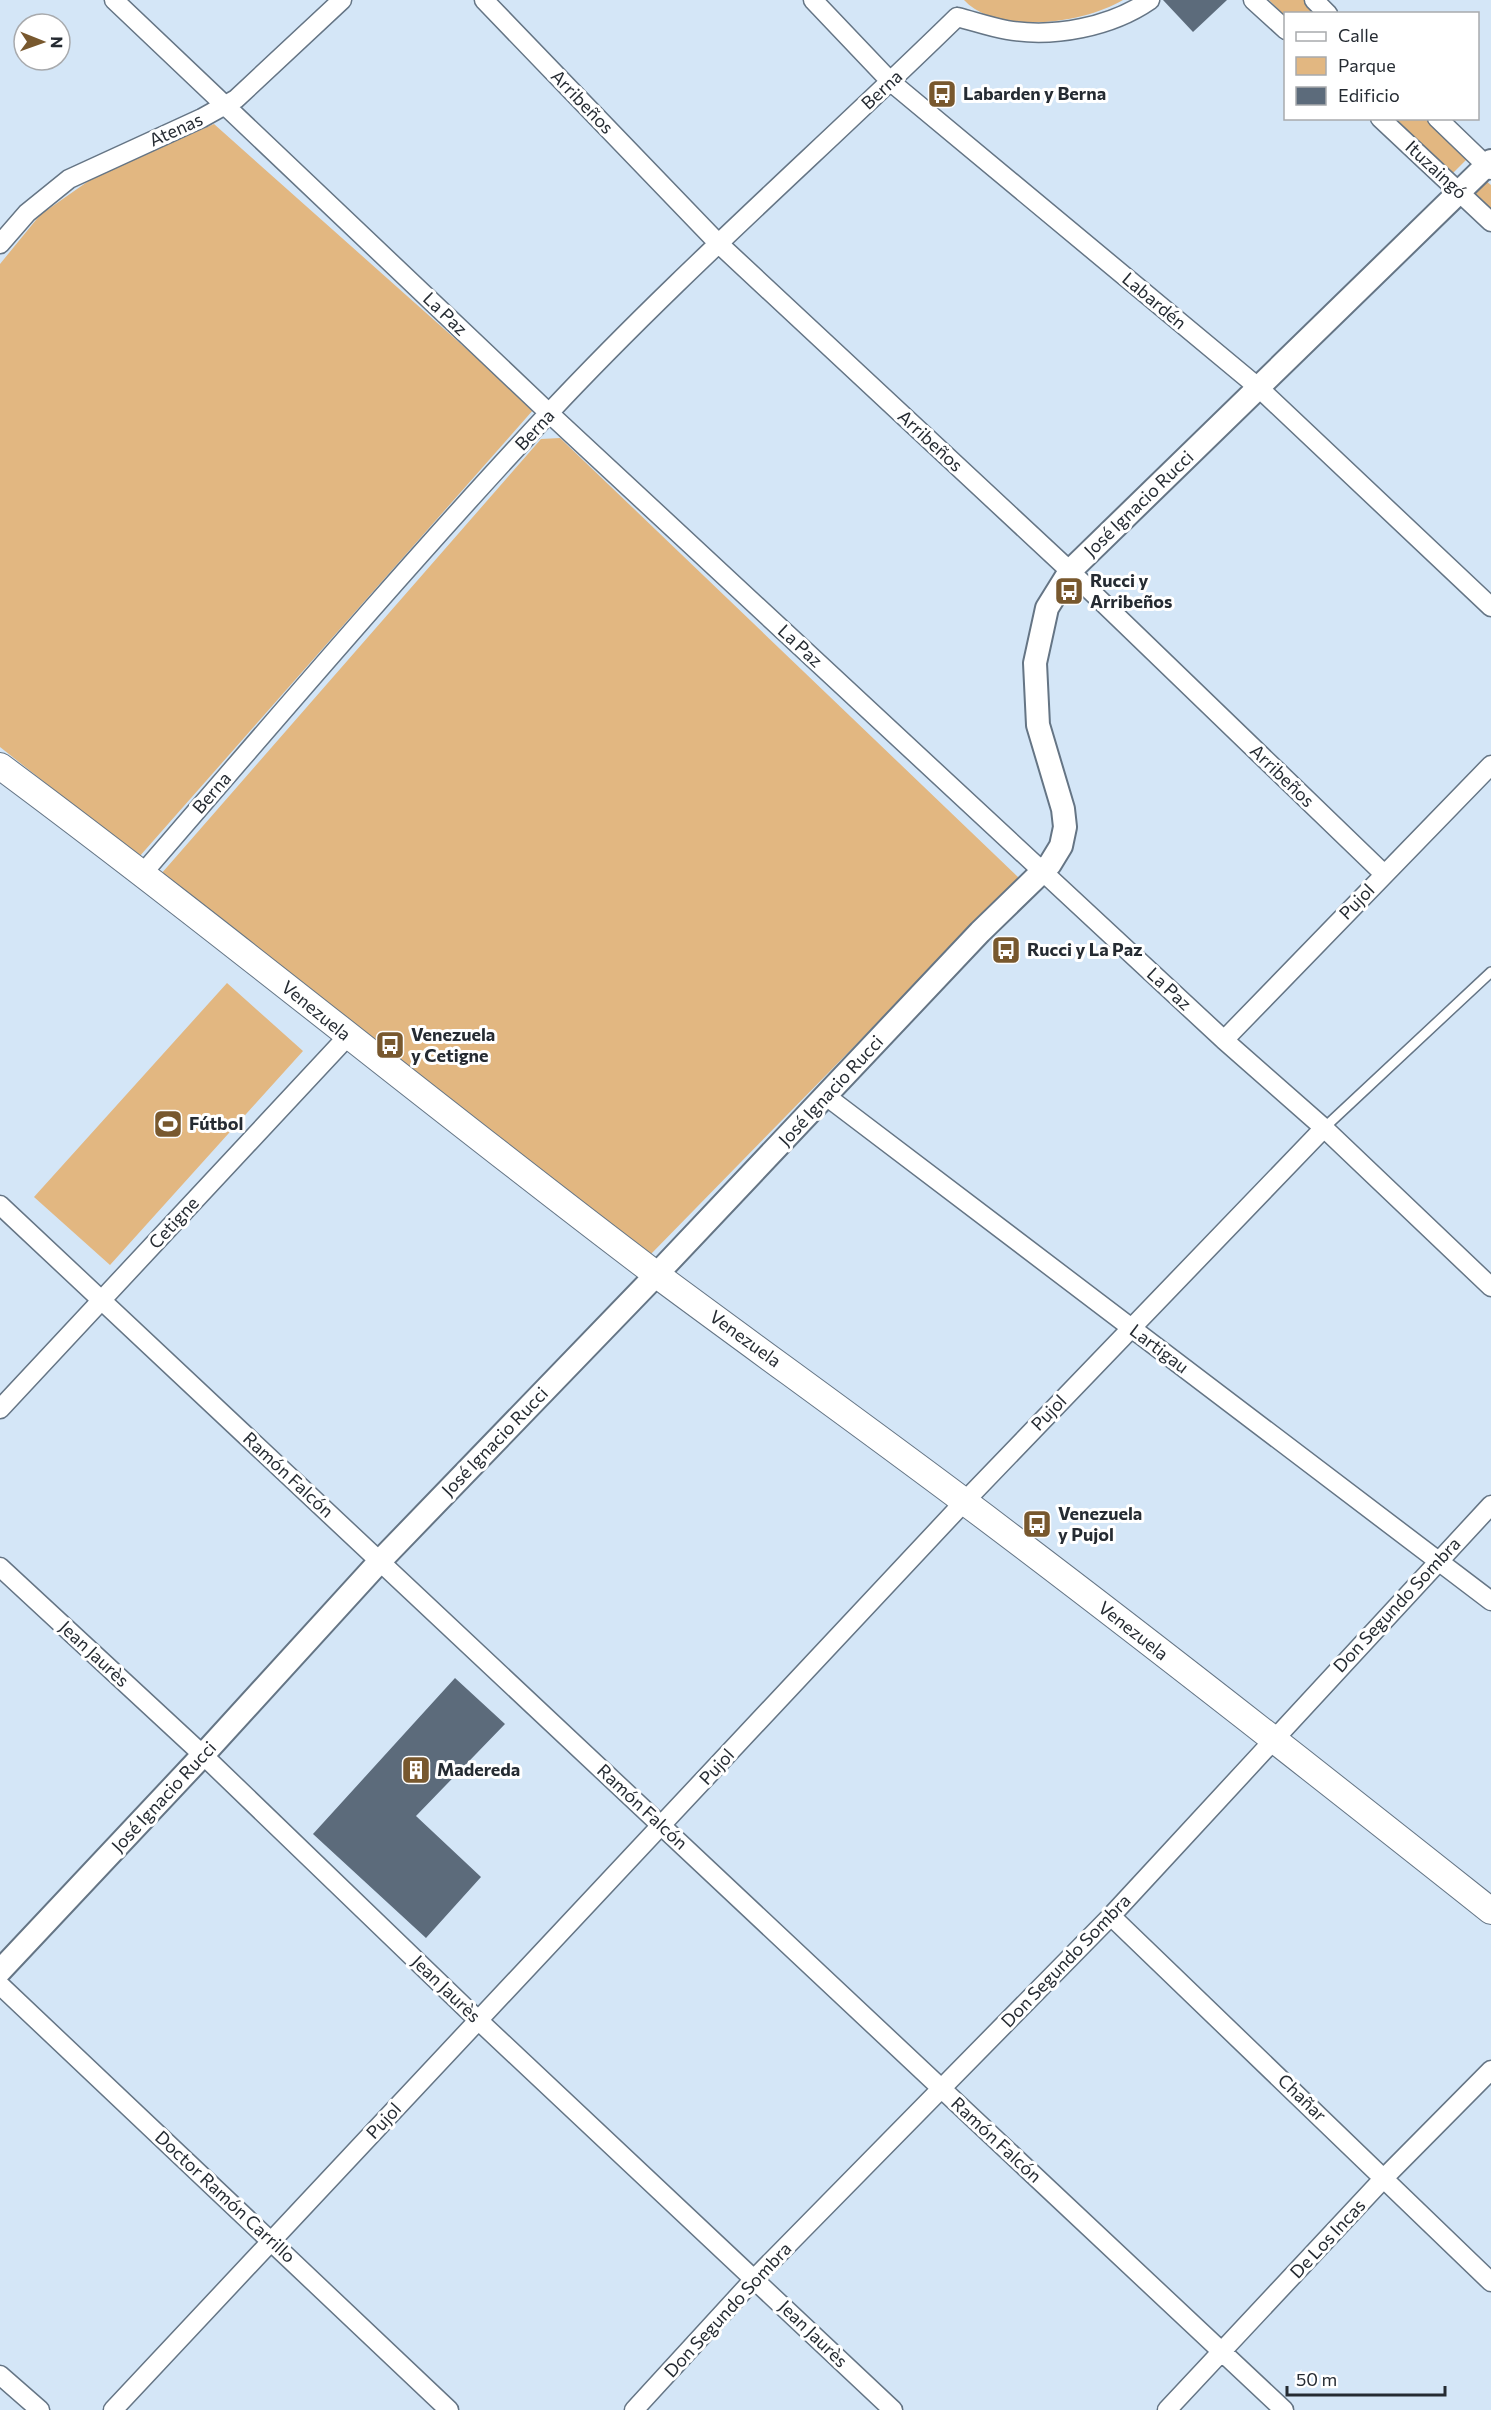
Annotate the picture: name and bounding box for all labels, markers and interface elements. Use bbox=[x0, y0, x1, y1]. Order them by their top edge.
north arrow bbox=[12, 12, 72, 72]
legend bbox=[1284, 12, 1479, 120]
text: Calle bbox=[1338, 24, 1378, 46]
text: N bbox=[48, 36, 67, 48]
text: Parque bbox=[1338, 54, 1396, 76]
street label: Arribeños bbox=[547, 65, 619, 138]
street label: Berna bbox=[856, 65, 906, 114]
bus stop icon: Labarden y Berna bbox=[926, 78, 958, 110]
place label: Labarden y Berna bbox=[963, 82, 1106, 104]
text: Edificio bbox=[1338, 84, 1400, 106]
street label: Atenas bbox=[145, 108, 206, 151]
street label: Ituzaingó bbox=[1401, 135, 1472, 203]
street label: Labardén bbox=[1118, 267, 1191, 333]
street label: La Paz bbox=[419, 287, 472, 340]
street label: Berna bbox=[510, 404, 559, 454]
street label: Arribeños bbox=[894, 405, 968, 476]
street label: José Ignacio Rucci bbox=[1079, 445, 1198, 561]
place label: Rucci y Arribeños bbox=[1090, 569, 1172, 612]
bus stop icon: Rucci y Arribeños bbox=[1053, 575, 1085, 607]
street label: La Paz bbox=[774, 619, 828, 671]
street label: Arribeños bbox=[1246, 739, 1319, 811]
street label: Berna bbox=[187, 767, 235, 818]
street label: Pujol bbox=[1334, 879, 1379, 924]
bus stop icon: Rucci y La Paz bbox=[990, 934, 1022, 966]
place label: Rucci y La Paz bbox=[1027, 938, 1143, 960]
street label: La Paz bbox=[1143, 962, 1197, 1014]
street label: Venezuela bbox=[277, 976, 356, 1045]
place label: Venezuela y Cetigne bbox=[411, 1023, 495, 1066]
bus stop icon: Venezuela y Cetigne bbox=[374, 1029, 406, 1061]
street label: José Ignacio Rucci bbox=[773, 1030, 887, 1150]
sports icon: Fútbol bbox=[152, 1108, 184, 1140]
place label: Fútbol bbox=[189, 1112, 243, 1134]
street label: Cetigne bbox=[144, 1192, 203, 1253]
street label: Venezuela bbox=[706, 1305, 786, 1371]
street label: Lartigau bbox=[1126, 1319, 1193, 1377]
street label: José Ignacio Rucci bbox=[436, 1382, 552, 1501]
street label: Pujol bbox=[1026, 1390, 1071, 1435]
street label: Ramón Falcón bbox=[239, 1427, 338, 1522]
place label: Venezuela y Pujol bbox=[1058, 1502, 1142, 1545]
bus stop icon: Venezuela y Pujol bbox=[1021, 1508, 1053, 1540]
street label: Don Segundo Sombra bbox=[1328, 1532, 1465, 1676]
street label: Venezuela bbox=[1094, 1596, 1173, 1664]
street label: Jean Jaurès bbox=[55, 1615, 134, 1691]
street label: José Ignacio Rucci bbox=[106, 1736, 220, 1856]
street label: Pujol bbox=[694, 1744, 738, 1789]
building icon: Madereda bbox=[400, 1754, 432, 1786]
place label: Madereda bbox=[437, 1758, 520, 1780]
street label: Ramón Falcón bbox=[593, 1759, 692, 1854]
street label: Don Segundo Sombra bbox=[996, 1889, 1135, 2031]
street label: Jean Jaurès bbox=[408, 1950, 486, 2026]
street label: Chañar bbox=[1274, 2069, 1332, 2126]
street label: Ramón Falcón bbox=[947, 2092, 1046, 2187]
street label: Pujol bbox=[361, 2098, 405, 2143]
street label: Doctor Ramón Carrillo bbox=[151, 2126, 300, 2267]
street label: De Los Incas bbox=[1285, 2194, 1370, 2283]
street label: Don Segundo Sombra bbox=[659, 2237, 796, 2381]
street label: Jean Jaurès bbox=[775, 2295, 853, 2371]
scale bar bbox=[1287, 2359, 1444, 2397]
text: 50 m bbox=[1296, 2368, 1337, 2390]

